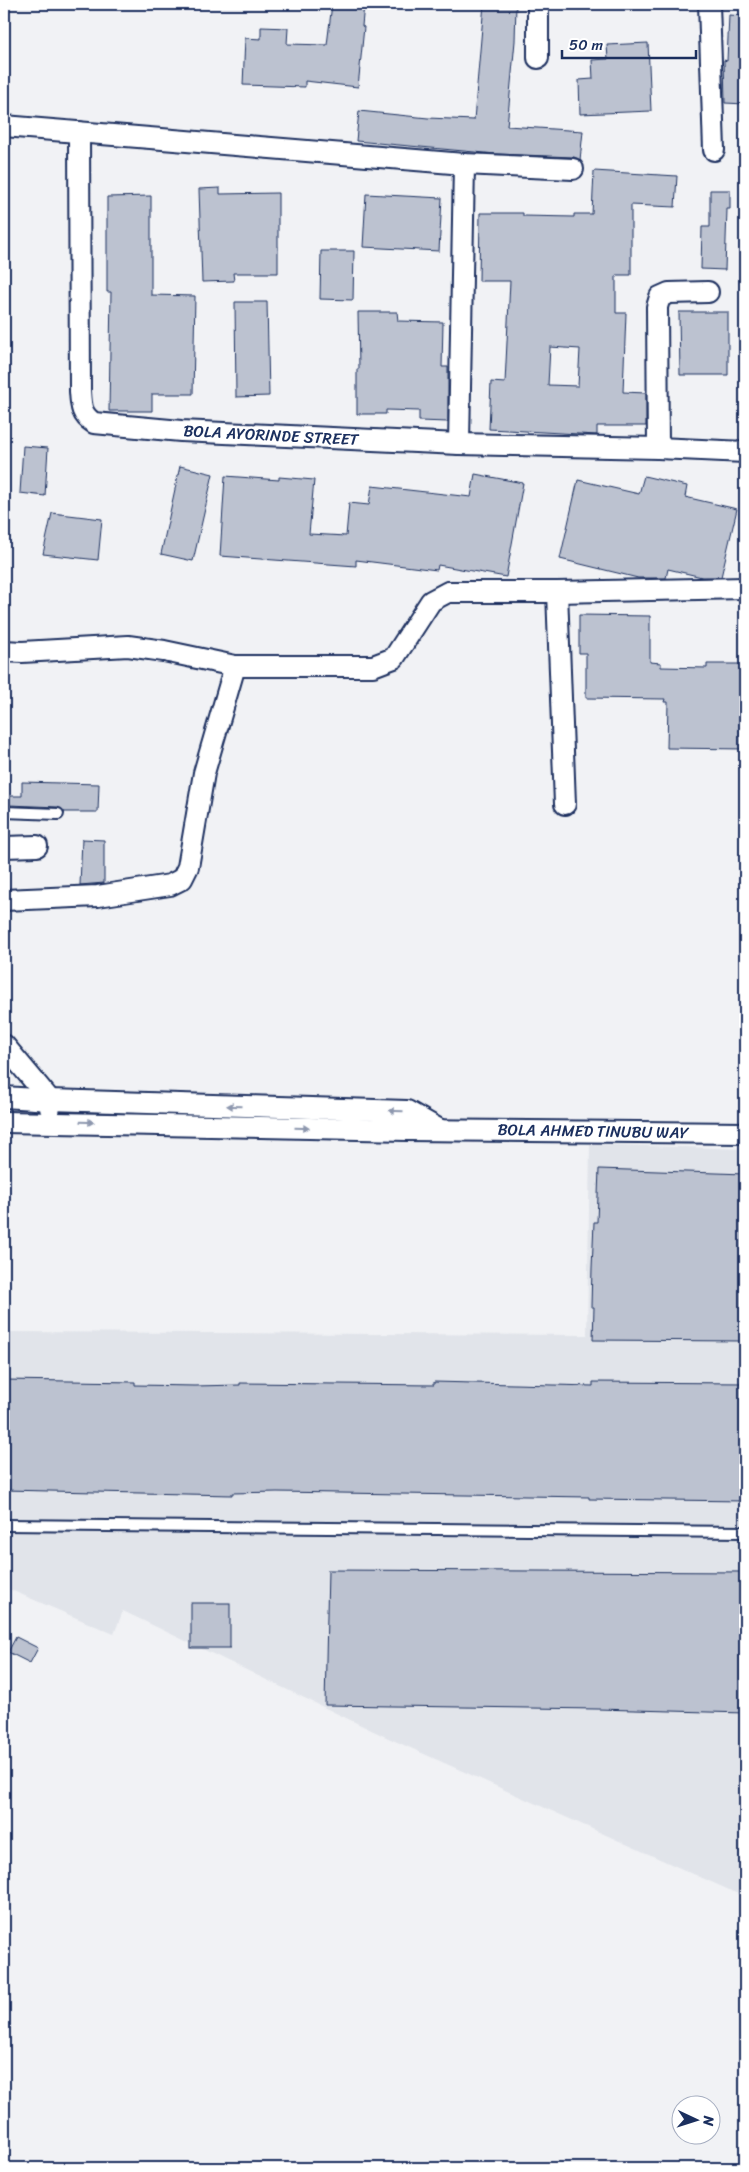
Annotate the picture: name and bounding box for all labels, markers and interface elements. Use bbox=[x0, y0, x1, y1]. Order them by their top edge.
scale bar bbox=[562, 28, 695, 60]
text: 50 m bbox=[569, 32, 604, 58]
street label: BOLA AYORINDE STREET bbox=[183, 416, 360, 454]
one-way arrow bbox=[226, 1101, 242, 1109]
one-way arrow bbox=[388, 1107, 404, 1115]
street label: BOLA AHMED TINUBU WAY bbox=[497, 1115, 690, 1147]
one-way arrow bbox=[80, 1119, 96, 1127]
one-way arrow bbox=[295, 1124, 311, 1132]
north arrow bbox=[672, 2094, 722, 2144]
text: N bbox=[696, 2114, 721, 2127]

